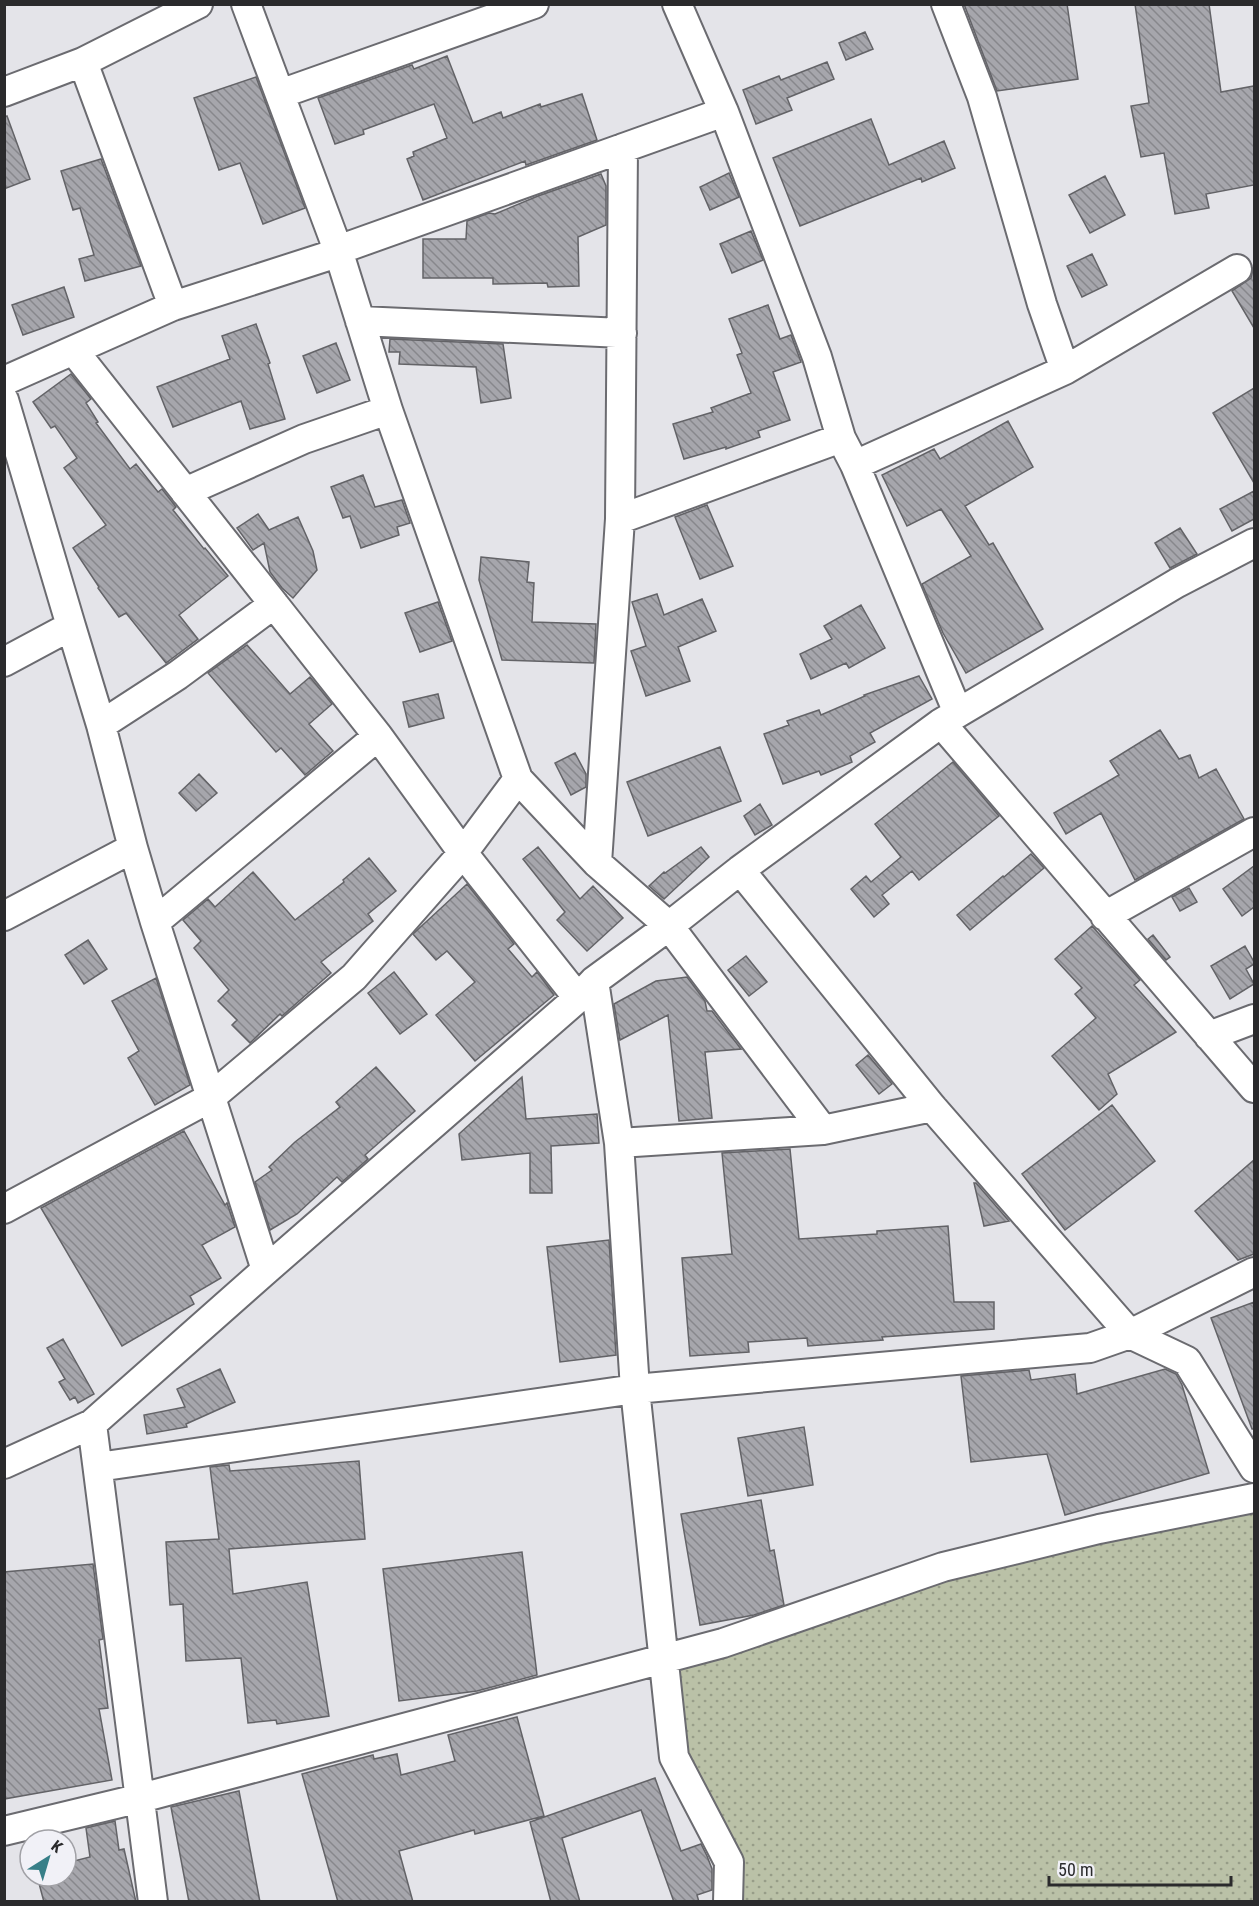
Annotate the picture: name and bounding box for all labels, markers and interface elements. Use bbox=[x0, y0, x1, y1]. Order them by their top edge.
north arrow bbox=[18, 1828, 78, 1888]
text: K bbox=[47, 1836, 66, 1857]
scale bar bbox=[1049, 1849, 1230, 1887]
text: 50 m bbox=[1058, 1859, 1093, 1880]

